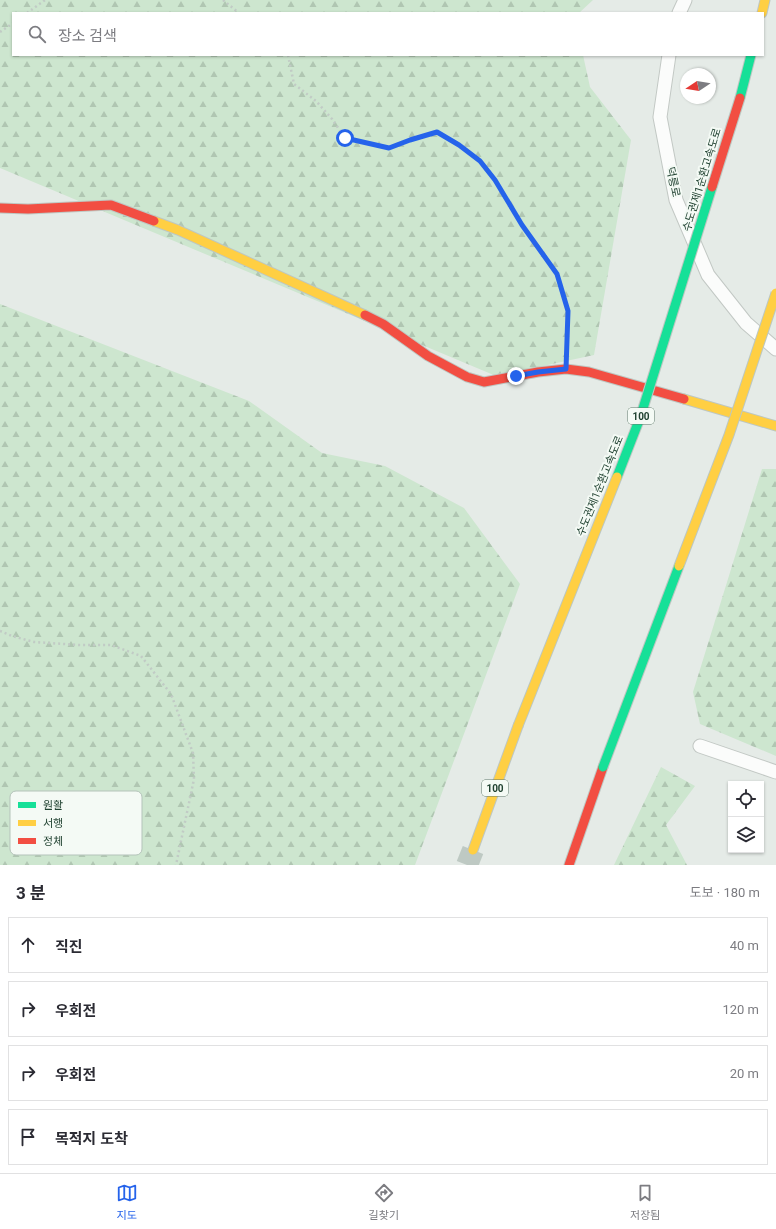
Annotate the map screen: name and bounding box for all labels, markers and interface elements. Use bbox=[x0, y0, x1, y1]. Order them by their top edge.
search box bbox=[12, 12, 764, 56]
icon: search bbox=[26, 23, 48, 45]
text: 장소 검색 bbox=[58, 27, 117, 45]
north arrow bbox=[680, 68, 716, 104]
street label: 수도권제1순환고속도로 bbox=[680, 127, 724, 233]
route start bbox=[336, 129, 354, 147]
street label: 덕릉로 bbox=[663, 166, 683, 198]
route end bbox=[507, 367, 525, 385]
road number: 100 bbox=[628, 408, 654, 424]
street label: 수도권제1순환고속도로 bbox=[574, 434, 626, 538]
road number: 100 bbox=[482, 780, 508, 796]
map controls bbox=[728, 781, 764, 853]
button: locate bbox=[728, 781, 764, 817]
legend bbox=[10, 791, 142, 855]
text: 원활 bbox=[43, 799, 63, 812]
text: 서행 bbox=[43, 817, 63, 830]
button: layers bbox=[728, 817, 764, 853]
text: 정체 bbox=[43, 835, 63, 848]
text: 3 분 bbox=[16, 883, 46, 903]
text: 도보 · 180 m bbox=[690, 885, 760, 900]
icon: ahead bbox=[17, 934, 39, 956]
text: 직진 bbox=[55, 938, 83, 956]
text: 40 m bbox=[730, 938, 759, 953]
icon: right bbox=[17, 998, 39, 1020]
text: 우회전 bbox=[55, 1002, 96, 1020]
text: 120 m bbox=[722, 1002, 759, 1017]
icon: right bbox=[17, 1062, 39, 1084]
text: 우회전 bbox=[55, 1066, 96, 1084]
text: 20 m bbox=[730, 1066, 759, 1081]
icon: arrive bbox=[17, 1126, 39, 1148]
text: 목적지 도착 bbox=[55, 1130, 128, 1148]
tab: 지도 bbox=[116, 1182, 138, 1222]
tab: 길찾기 bbox=[369, 1182, 399, 1222]
tab: 저장됨 bbox=[630, 1182, 660, 1222]

